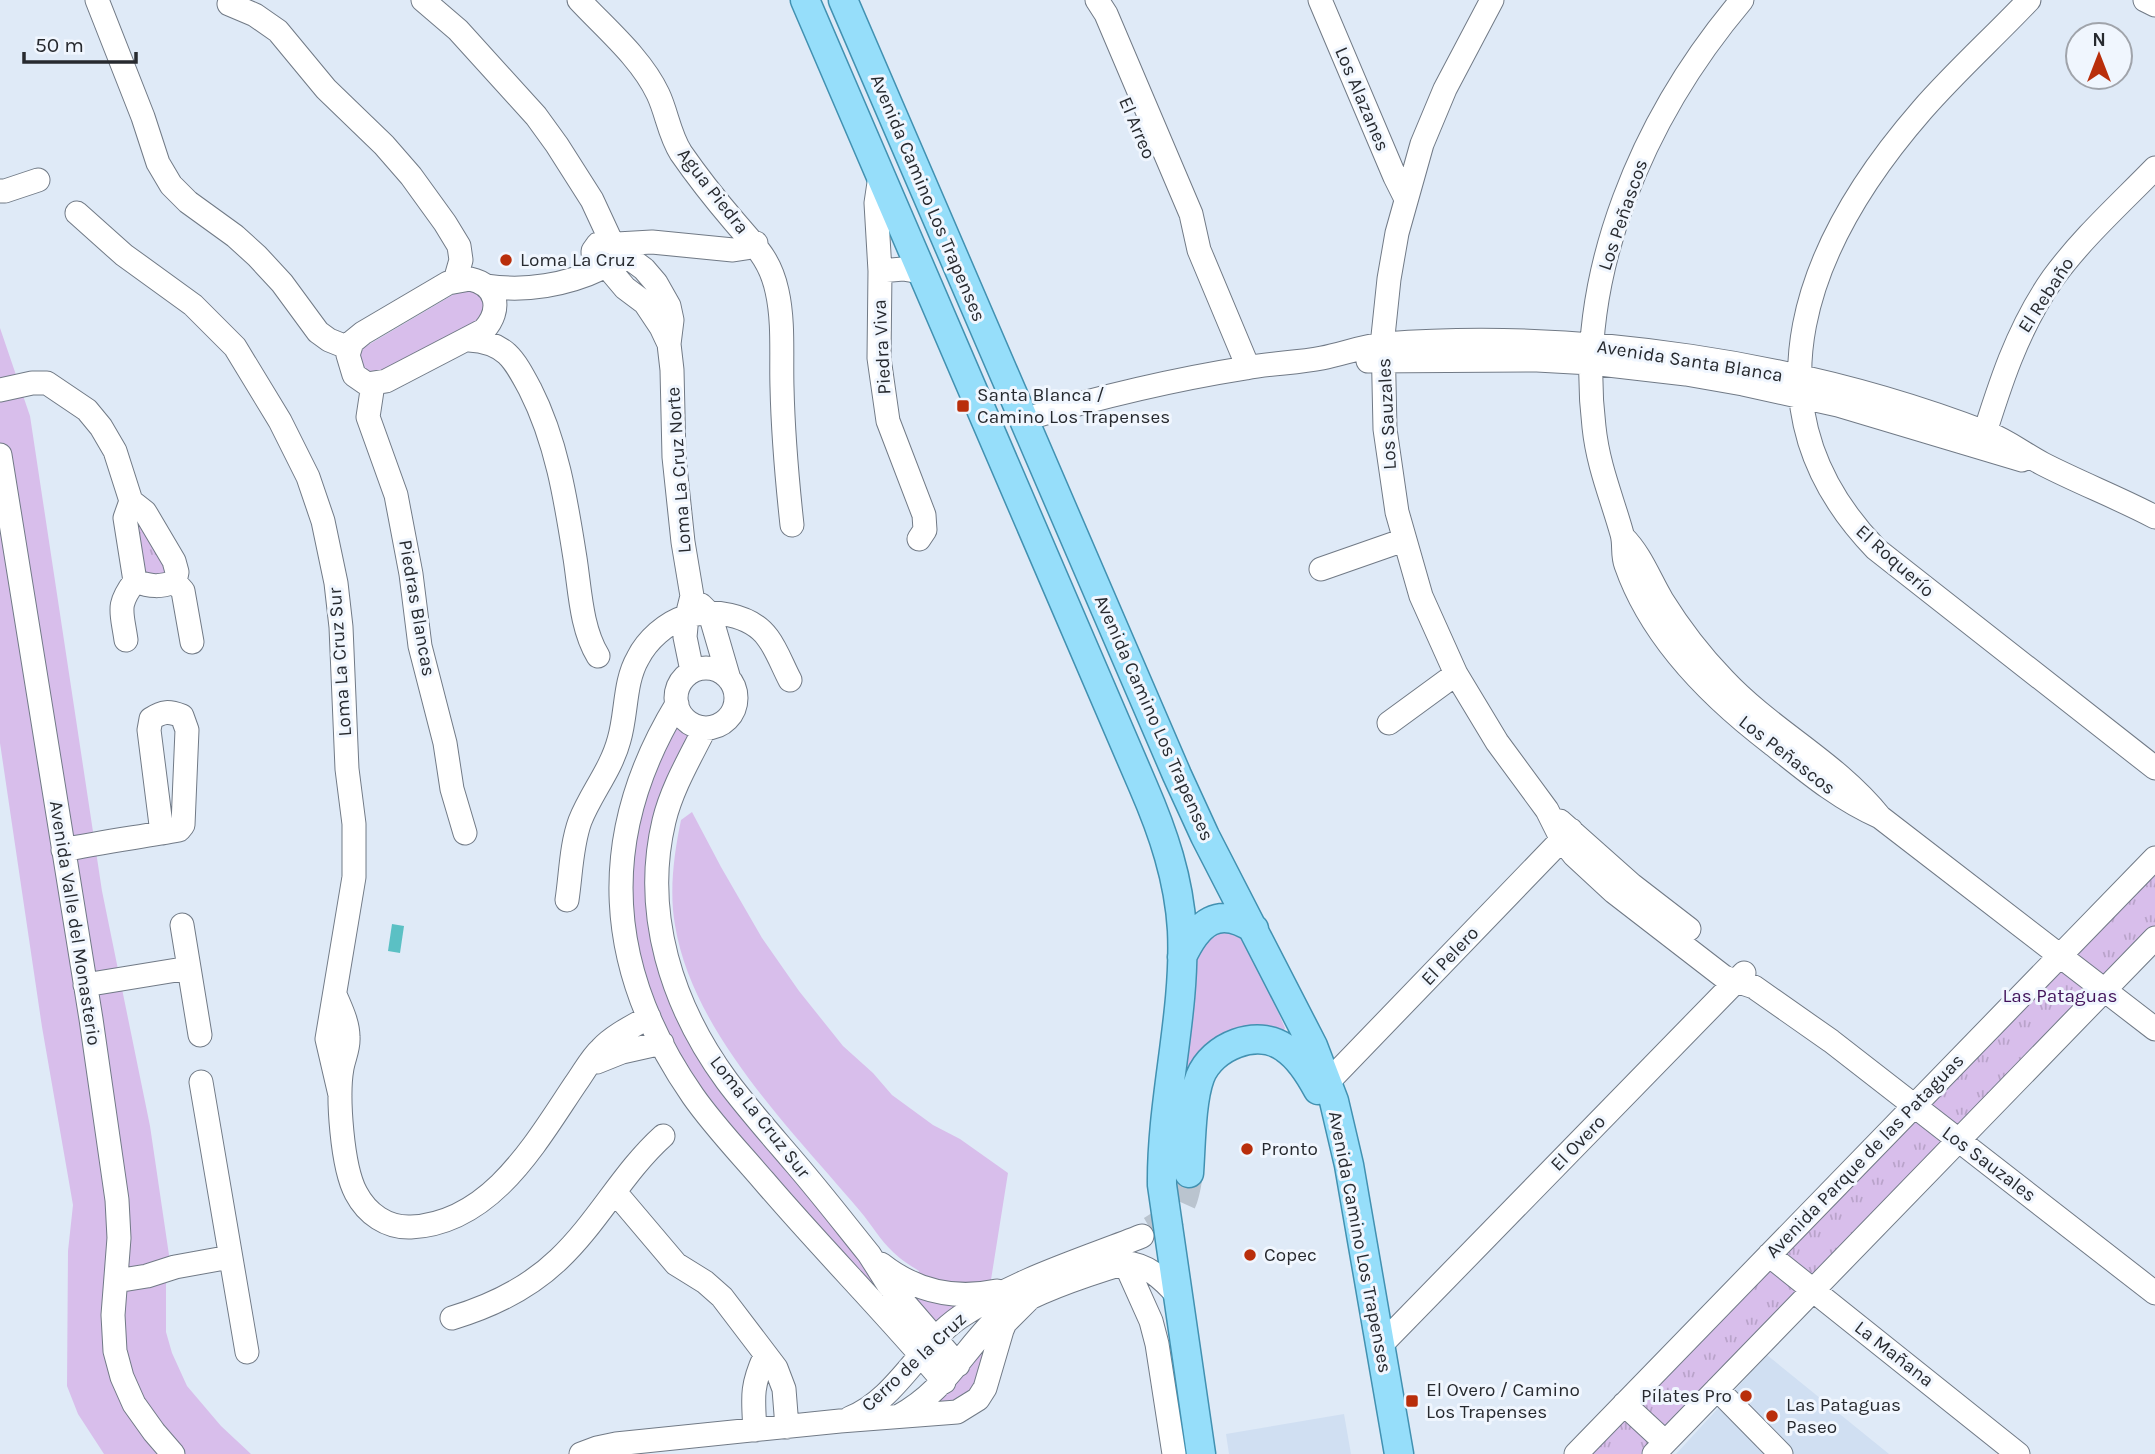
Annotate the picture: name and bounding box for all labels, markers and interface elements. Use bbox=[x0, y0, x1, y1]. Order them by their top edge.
scale bar bbox=[24, 21, 136, 65]
north arrow bbox=[2064, 21, 2134, 91]
text: N bbox=[2092, 29, 2106, 51]
text: 50 m bbox=[35, 33, 84, 57]
street label: Los Alazanes bbox=[1330, 44, 1394, 154]
street label: Avenida Camino Los Trapenses bbox=[866, 71, 990, 325]
street label: El Arreo bbox=[1114, 94, 1160, 162]
street label: Agua Piedra bbox=[673, 144, 753, 238]
street label: Los Peñascos bbox=[1594, 157, 1652, 273]
place label: Loma La Cruz bbox=[520, 249, 635, 271]
marker: Loma La Cruz bbox=[498, 252, 514, 268]
street label: El Rebaño bbox=[2013, 253, 2079, 337]
street label: Piedra Viva bbox=[869, 299, 895, 395]
street label: Avenida Santa Blanca bbox=[1595, 335, 1785, 387]
street label: Los Sauzales bbox=[1373, 358, 1401, 470]
place label: Santa Blanca / Camino Los Trapenses bbox=[977, 384, 1170, 428]
street label: Loma La Cruz Norte bbox=[662, 386, 696, 554]
marker: Santa Blanca / Camino Los Trapenses bbox=[955, 398, 971, 414]
street label: El Roquerío bbox=[1851, 520, 1939, 602]
street label: Piedras Blancas bbox=[394, 538, 440, 678]
street label: Loma La Cruz Sur bbox=[324, 587, 356, 737]
street label: Avenida Camino Los Trapenses bbox=[1090, 592, 1218, 844]
street label: Los Peñascos bbox=[1734, 711, 1840, 799]
street label: Avenida Valle del Monasterio bbox=[45, 799, 105, 1047]
street label: El Pelero bbox=[1417, 922, 1483, 990]
park label: Las Pataguas bbox=[2002, 985, 2118, 1007]
street label: Avenida Parque de las Pataguas bbox=[1762, 1049, 1968, 1263]
street label: Loma La Cruz Sur bbox=[705, 1051, 815, 1183]
street label: Avenida Camino Los Trapenses bbox=[1324, 1109, 1396, 1375]
street label: El Overo bbox=[1546, 1110, 1610, 1176]
street label: Los Sauzales bbox=[1938, 1122, 2040, 1206]
place label: Pronto bbox=[1261, 1138, 1318, 1160]
marker: Pronto bbox=[1239, 1141, 1255, 1157]
place label: Copec bbox=[1264, 1244, 1317, 1266]
marker: Copec bbox=[1242, 1247, 1258, 1263]
street label: Cerro de la Cruz bbox=[857, 1308, 971, 1416]
street label: La Mañana bbox=[1850, 1316, 1938, 1392]
place label: El Overo / Camino Los Trapenses bbox=[1426, 1379, 1580, 1423]
place label: Pilates Pro bbox=[1641, 1385, 1732, 1407]
marker: Pilates Pro bbox=[1738, 1388, 1754, 1404]
marker: El Overo / Camino Los Trapenses bbox=[1404, 1393, 1420, 1409]
place label: Las Pataguas Paseo bbox=[1786, 1394, 1901, 1438]
marker: Las Pataguas Paseo bbox=[1764, 1408, 1780, 1424]

